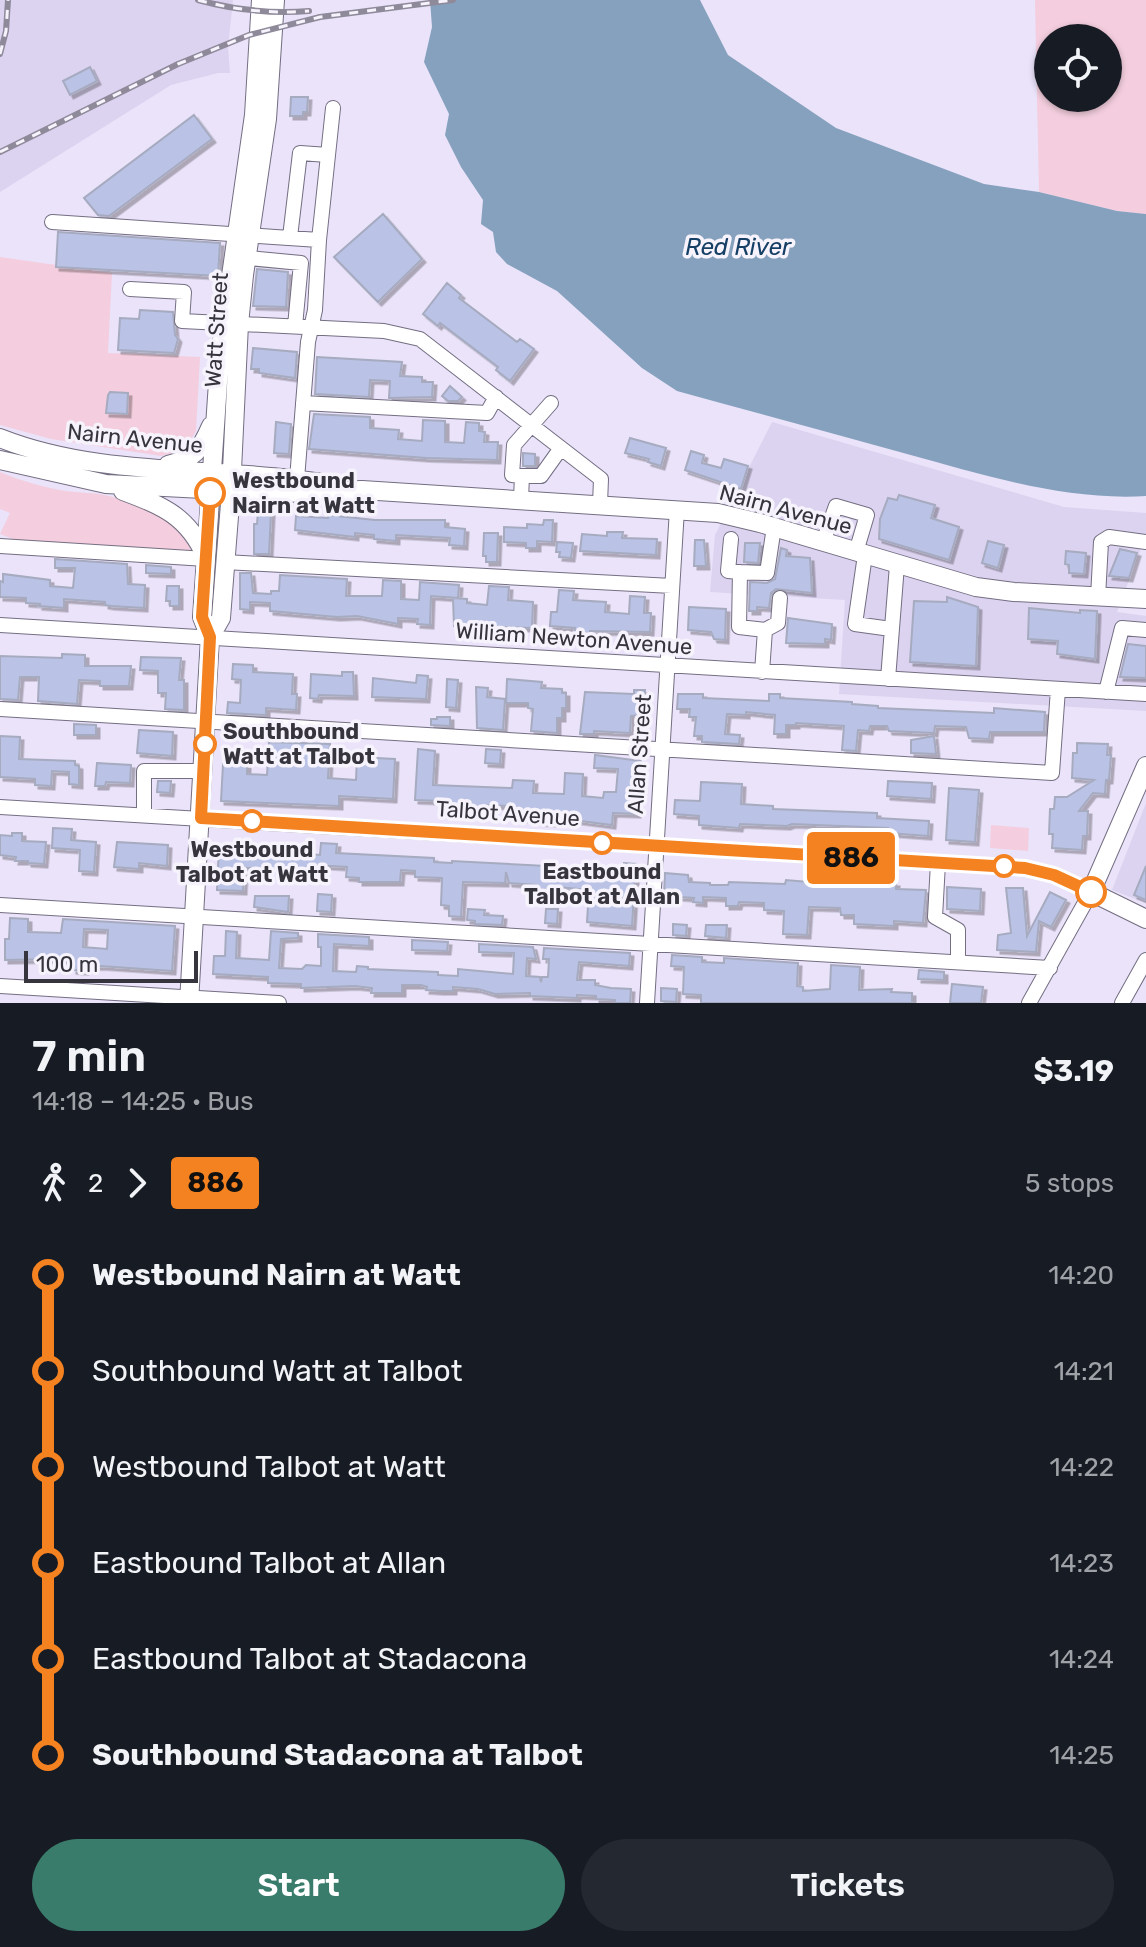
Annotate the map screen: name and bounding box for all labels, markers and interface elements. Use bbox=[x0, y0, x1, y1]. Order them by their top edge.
map controls bbox=[1034, 24, 1122, 112]
button: locate bbox=[1034, 24, 1122, 112]
water label: Red River bbox=[685, 233, 792, 261]
street label: Watt Street bbox=[199, 271, 234, 389]
street label: Nairn Avenue bbox=[66, 418, 204, 459]
place label: Westbound Nairn at Watt bbox=[232, 467, 375, 519]
marker: Westbound Nairn at Watt bbox=[195, 478, 225, 508]
street label: Nairn Avenue bbox=[717, 479, 855, 540]
street label: William Newton Avenue bbox=[455, 617, 693, 660]
street label: Allan Street bbox=[622, 693, 657, 815]
place label: Southbound Watt at Talbot bbox=[223, 718, 375, 770]
marker: Southbound Watt at Talbot bbox=[194, 733, 216, 755]
street label: Talbot Avenue bbox=[435, 795, 581, 832]
marker: Westbound Talbot at Watt bbox=[241, 810, 263, 832]
marker: Eastbound Talbot at Allan bbox=[591, 832, 613, 854]
line badge: 886 bbox=[805, 832, 897, 884]
place label: Westbound Talbot at Watt bbox=[176, 836, 328, 888]
text: 886 bbox=[823, 841, 879, 874]
unlabelled marker bbox=[993, 855, 1015, 877]
place label: Eastbound Talbot at Allan bbox=[524, 858, 680, 910]
unlabelled marker bbox=[1076, 877, 1106, 907]
scale bar bbox=[24, 947, 198, 983]
text: 100 m bbox=[36, 951, 98, 978]
text: 7 min bbox=[32, 1030, 146, 1082]
text: $3.19 bbox=[1033, 1053, 1114, 1089]
text: 14:18 – 14:25 · Bus bbox=[32, 1086, 254, 1117]
icon: walk bbox=[32, 1161, 76, 1205]
icon: forward bbox=[115, 1161, 159, 1205]
text: 886 bbox=[187, 1166, 243, 1199]
text: 2 bbox=[88, 1168, 103, 1199]
text: 5 stops bbox=[1025, 1168, 1114, 1199]
text: Westbound Nairn at Watt bbox=[92, 1257, 461, 1293]
text: 14:20 bbox=[1048, 1260, 1114, 1291]
text: Southbound Watt at Talbot bbox=[92, 1353, 462, 1389]
text: 14:21 bbox=[1054, 1356, 1114, 1387]
text: Westbound Talbot at Watt bbox=[92, 1449, 446, 1485]
text: 14:22 bbox=[1050, 1452, 1114, 1483]
text: Eastbound Talbot at Allan bbox=[92, 1545, 446, 1581]
text: 14:23 bbox=[1049, 1548, 1114, 1579]
text: Eastbound Talbot at Stadacona bbox=[92, 1641, 527, 1677]
text: 14:24 bbox=[1049, 1644, 1114, 1675]
text: Southbound Stadacona at Talbot bbox=[92, 1737, 583, 1773]
text: 14:25 bbox=[1049, 1740, 1114, 1771]
button: Start bbox=[32, 1839, 565, 1931]
button: Tickets bbox=[581, 1839, 1114, 1931]

